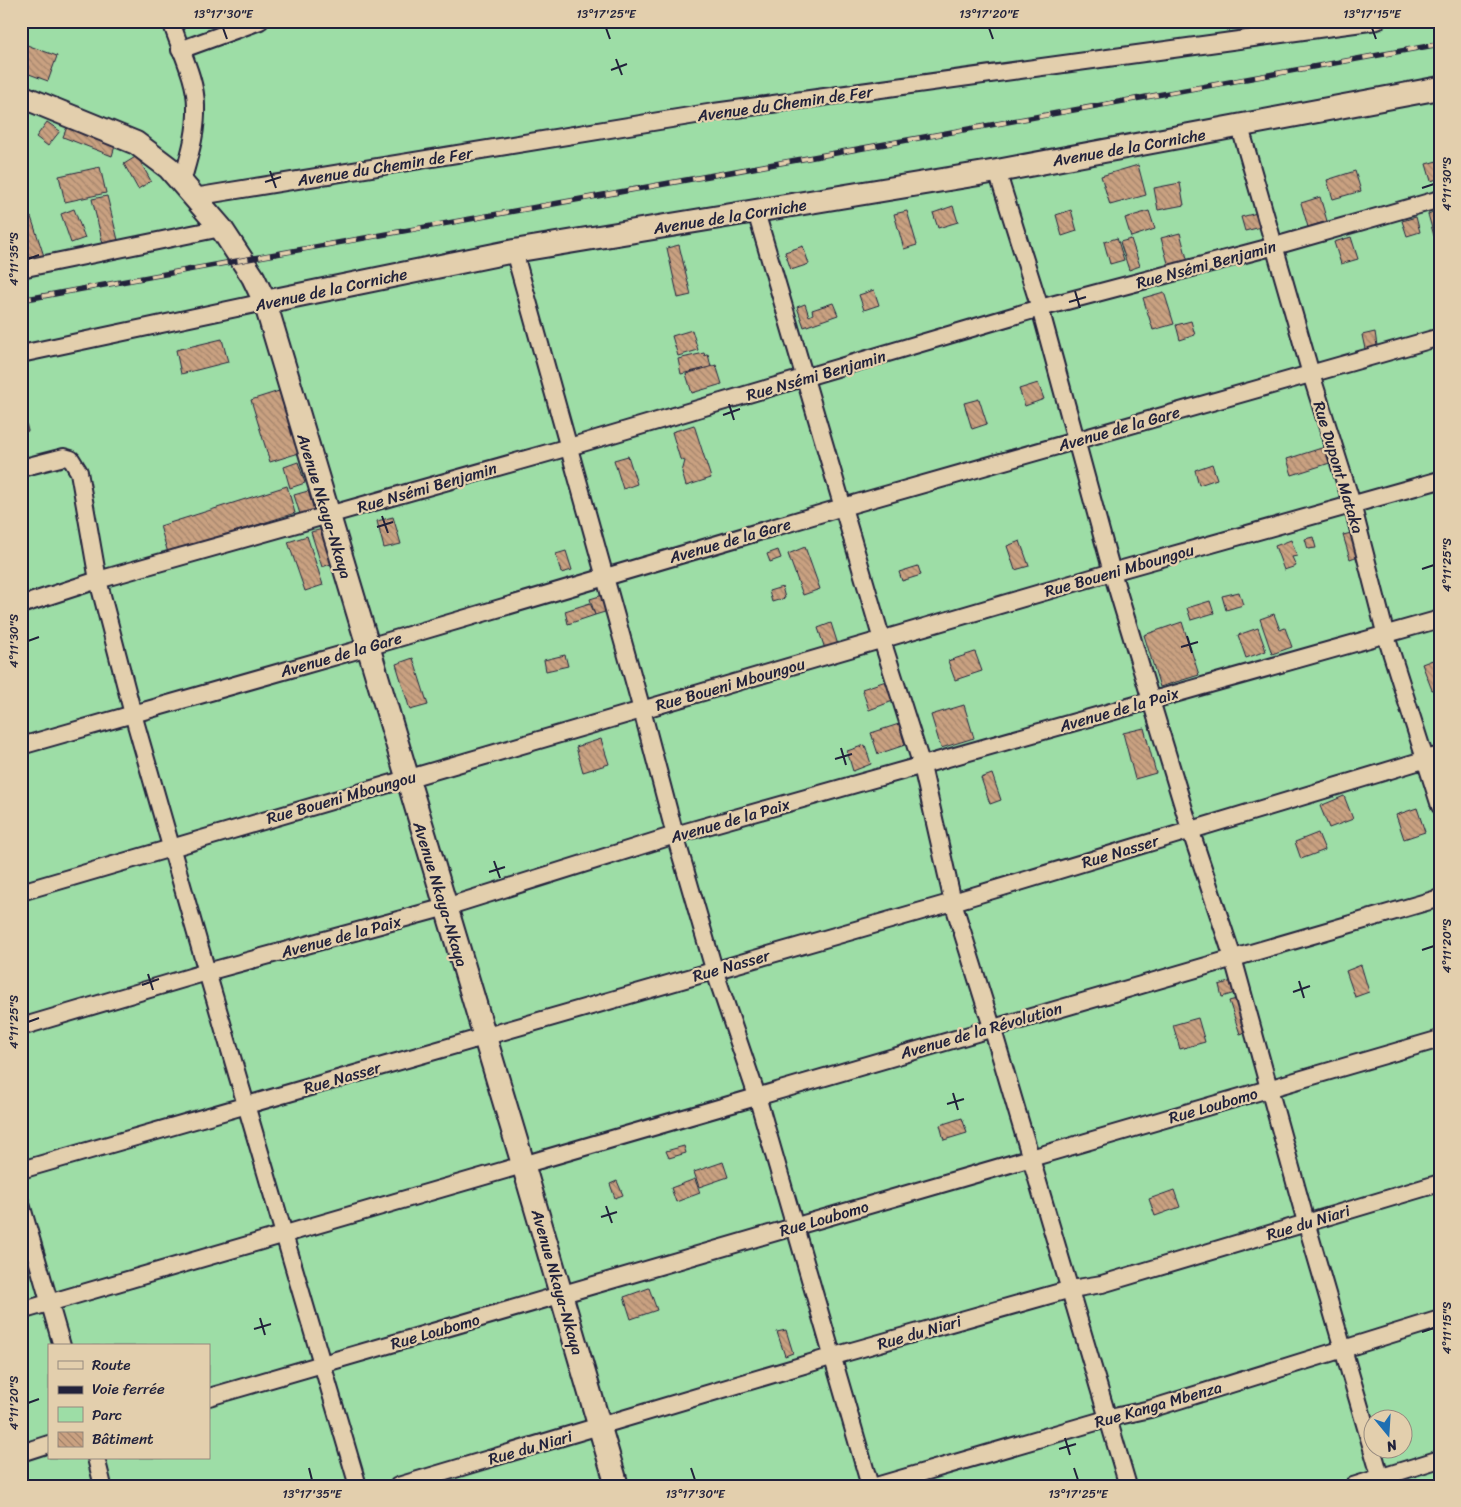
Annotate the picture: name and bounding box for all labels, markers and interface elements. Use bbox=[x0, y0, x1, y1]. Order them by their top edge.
text: 13°17'30"E bbox=[193, 3, 254, 25]
text: 13°17'25"E bbox=[576, 3, 637, 25]
text: 13°17'20"E bbox=[959, 3, 1020, 25]
text: 13°17'15"E bbox=[1343, 3, 1402, 25]
street label: Avenue du Chemin de Fer bbox=[694, 77, 876, 130]
street label: Avenue de la Corniche bbox=[1049, 120, 1208, 175]
street label: Avenue du Chemin de Fer bbox=[294, 138, 476, 195]
text: 4°11'30"S bbox=[1436, 156, 1458, 211]
street label: Avenue de la Corniche bbox=[650, 190, 809, 243]
text: 4°11'35"S bbox=[3, 232, 25, 286]
street label: Rue Nsémi Benjamin bbox=[1133, 232, 1280, 297]
street label: Avenue de la Corniche bbox=[251, 259, 410, 320]
street label: Rue Nsémi Benjamin bbox=[743, 342, 890, 409]
street label: Avenue de la Gare bbox=[1054, 397, 1183, 460]
street label: Rue Dupont Mataka bbox=[1305, 397, 1372, 537]
street label: Avenue Nkaya-Nkaya bbox=[288, 429, 360, 582]
street label: Rue Nsémi Benjamin bbox=[354, 454, 501, 521]
street label: Avenue de la Gare bbox=[665, 509, 794, 572]
street label: Rue Boueni Mboungou bbox=[1041, 535, 1198, 606]
text: 4°11'25"S bbox=[1436, 537, 1458, 592]
text: 4°11'30"S bbox=[3, 613, 25, 668]
street label: Avenue de la Gare bbox=[276, 623, 405, 686]
street label: Rue Boueni Mboungou bbox=[652, 649, 809, 720]
street label: Avenue de la Paix bbox=[1055, 678, 1183, 741]
street label: Rue Boueni Mboungou bbox=[263, 762, 420, 833]
street label: Avenue de la Paix bbox=[666, 789, 794, 852]
street label: Avenue Nkaya-Nkaya bbox=[404, 817, 476, 970]
street label: Rue Nasser bbox=[1078, 826, 1164, 877]
street label: Avenue de la Paix bbox=[277, 906, 405, 967]
text: 4°11'20"S bbox=[1436, 918, 1458, 973]
street label: Rue Nasser bbox=[689, 940, 775, 990]
street label: Avenue de la Révolution bbox=[896, 993, 1066, 1068]
text: 4°11'25"S bbox=[3, 994, 25, 1049]
street label: Rue Nasser bbox=[300, 1052, 386, 1102]
street label: Rue Loubomo bbox=[1165, 1079, 1261, 1132]
street label: Rue Loubomo bbox=[776, 1192, 872, 1245]
street label: Rue du Niari bbox=[1263, 1196, 1354, 1249]
street label: Avenue Nkaya-Nkaya bbox=[523, 1205, 592, 1359]
text: 4°11'15"S bbox=[1436, 1301, 1458, 1354]
street label: Rue Loubomo bbox=[387, 1305, 483, 1358]
street label: Rue du Niari bbox=[874, 1306, 965, 1358]
legend bbox=[48, 1344, 210, 1460]
text: Route bbox=[92, 1352, 131, 1378]
street label: Rue Kanga Mbenza bbox=[1091, 1372, 1225, 1437]
text: 4°11'20"S bbox=[3, 1375, 25, 1430]
text: Voie ferrée bbox=[92, 1376, 165, 1402]
text: Parc bbox=[92, 1402, 122, 1428]
north arrow bbox=[1364, 1410, 1414, 1460]
street label: Rue du Niari bbox=[485, 1421, 576, 1473]
text: Bâtiment bbox=[92, 1426, 154, 1452]
text: N bbox=[1383, 1432, 1401, 1459]
text: 13°17'35"E bbox=[283, 1483, 343, 1505]
text: 13°17'30"E bbox=[665, 1483, 726, 1505]
text: 13°17'25"E bbox=[1048, 1483, 1109, 1505]

